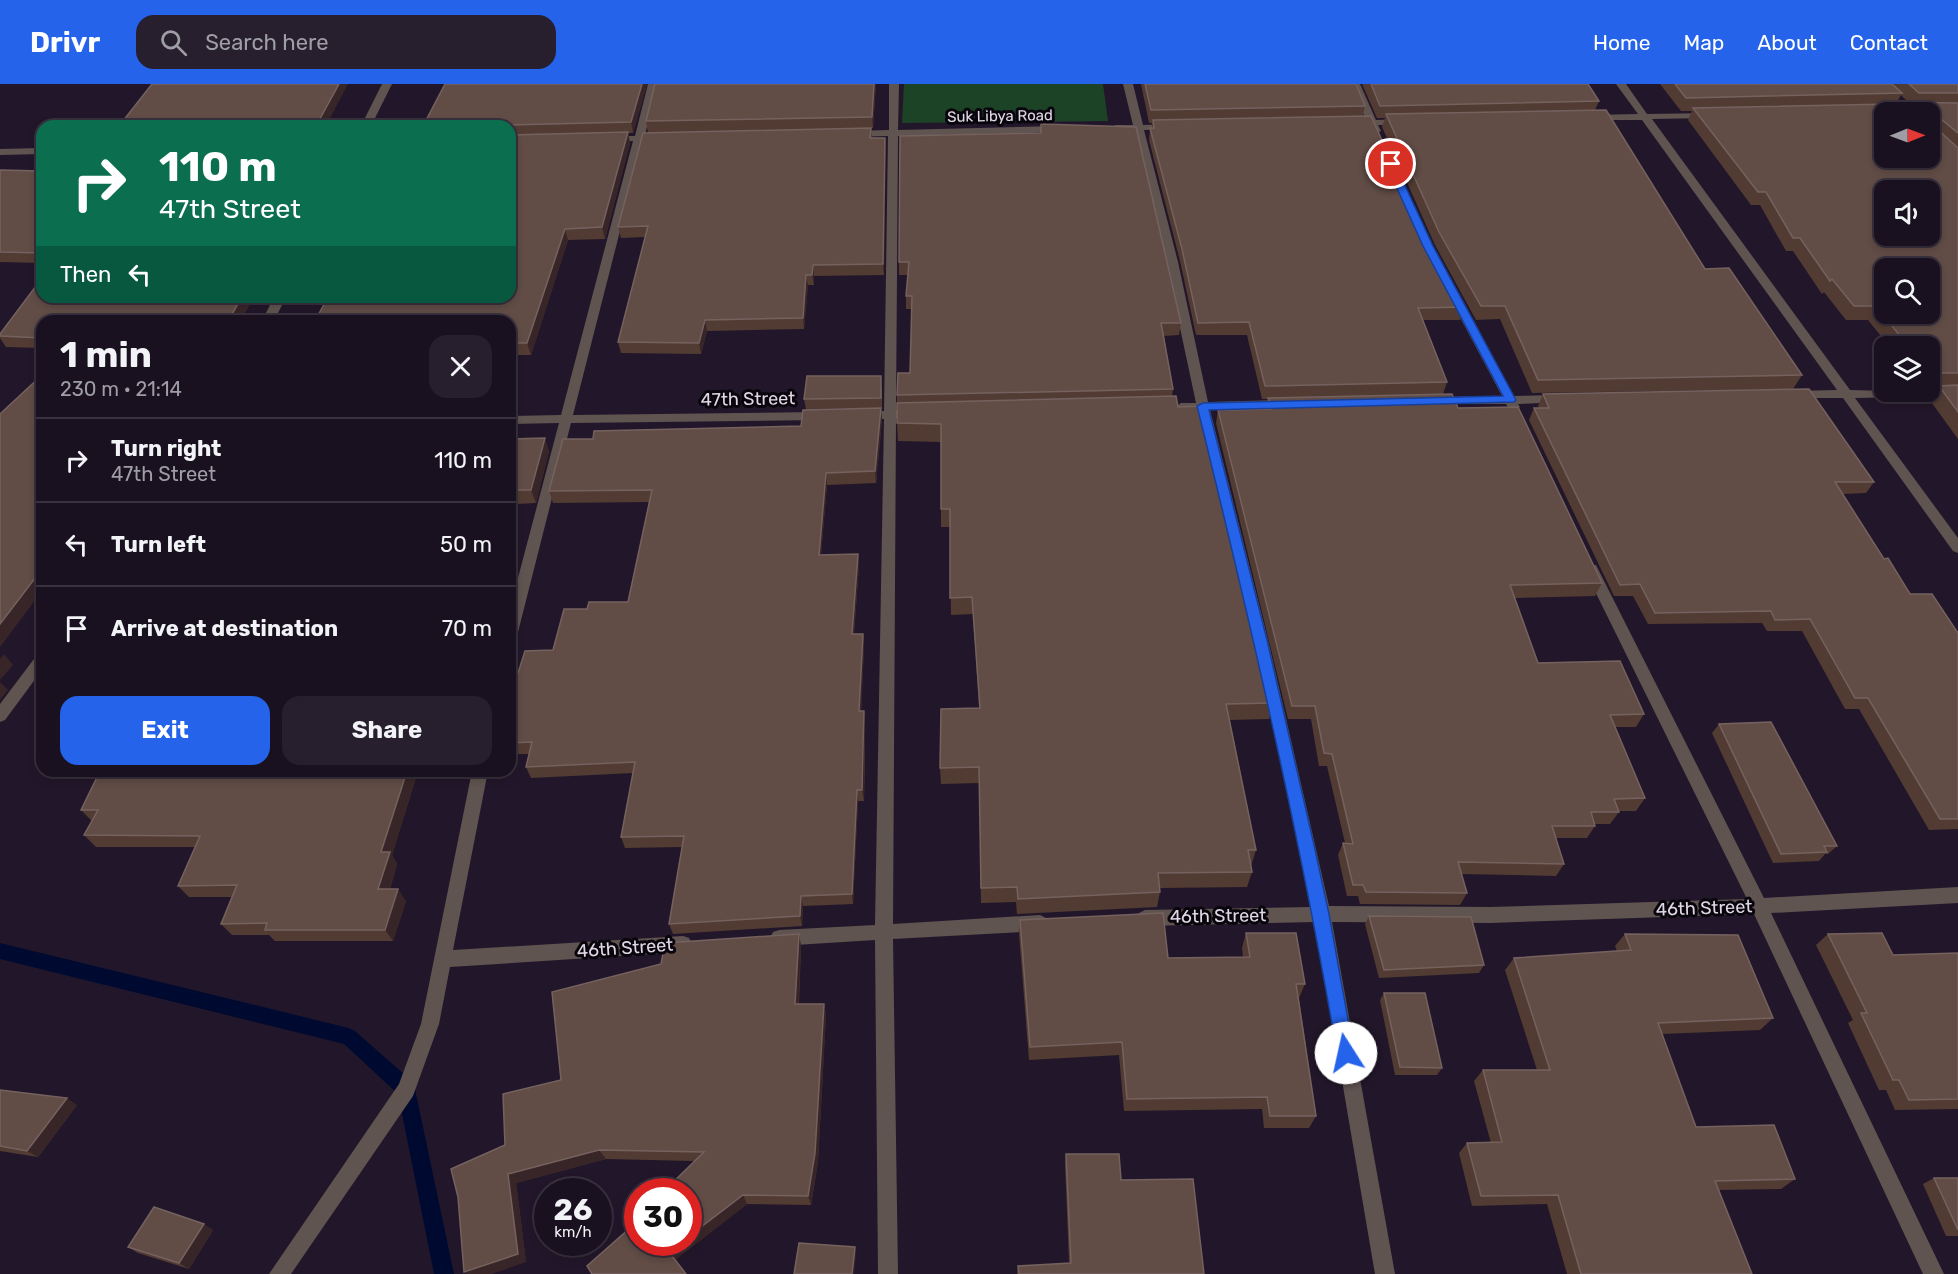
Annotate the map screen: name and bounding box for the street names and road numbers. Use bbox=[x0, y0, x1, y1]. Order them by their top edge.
street label: Suk Libya Road bbox=[947, 106, 1053, 126]
street label: 47th Street bbox=[701, 387, 795, 411]
street label: 46th Street bbox=[1655, 895, 1753, 921]
street label: 46th Street bbox=[1170, 904, 1266, 928]
street label: 46th Street bbox=[576, 934, 674, 962]

